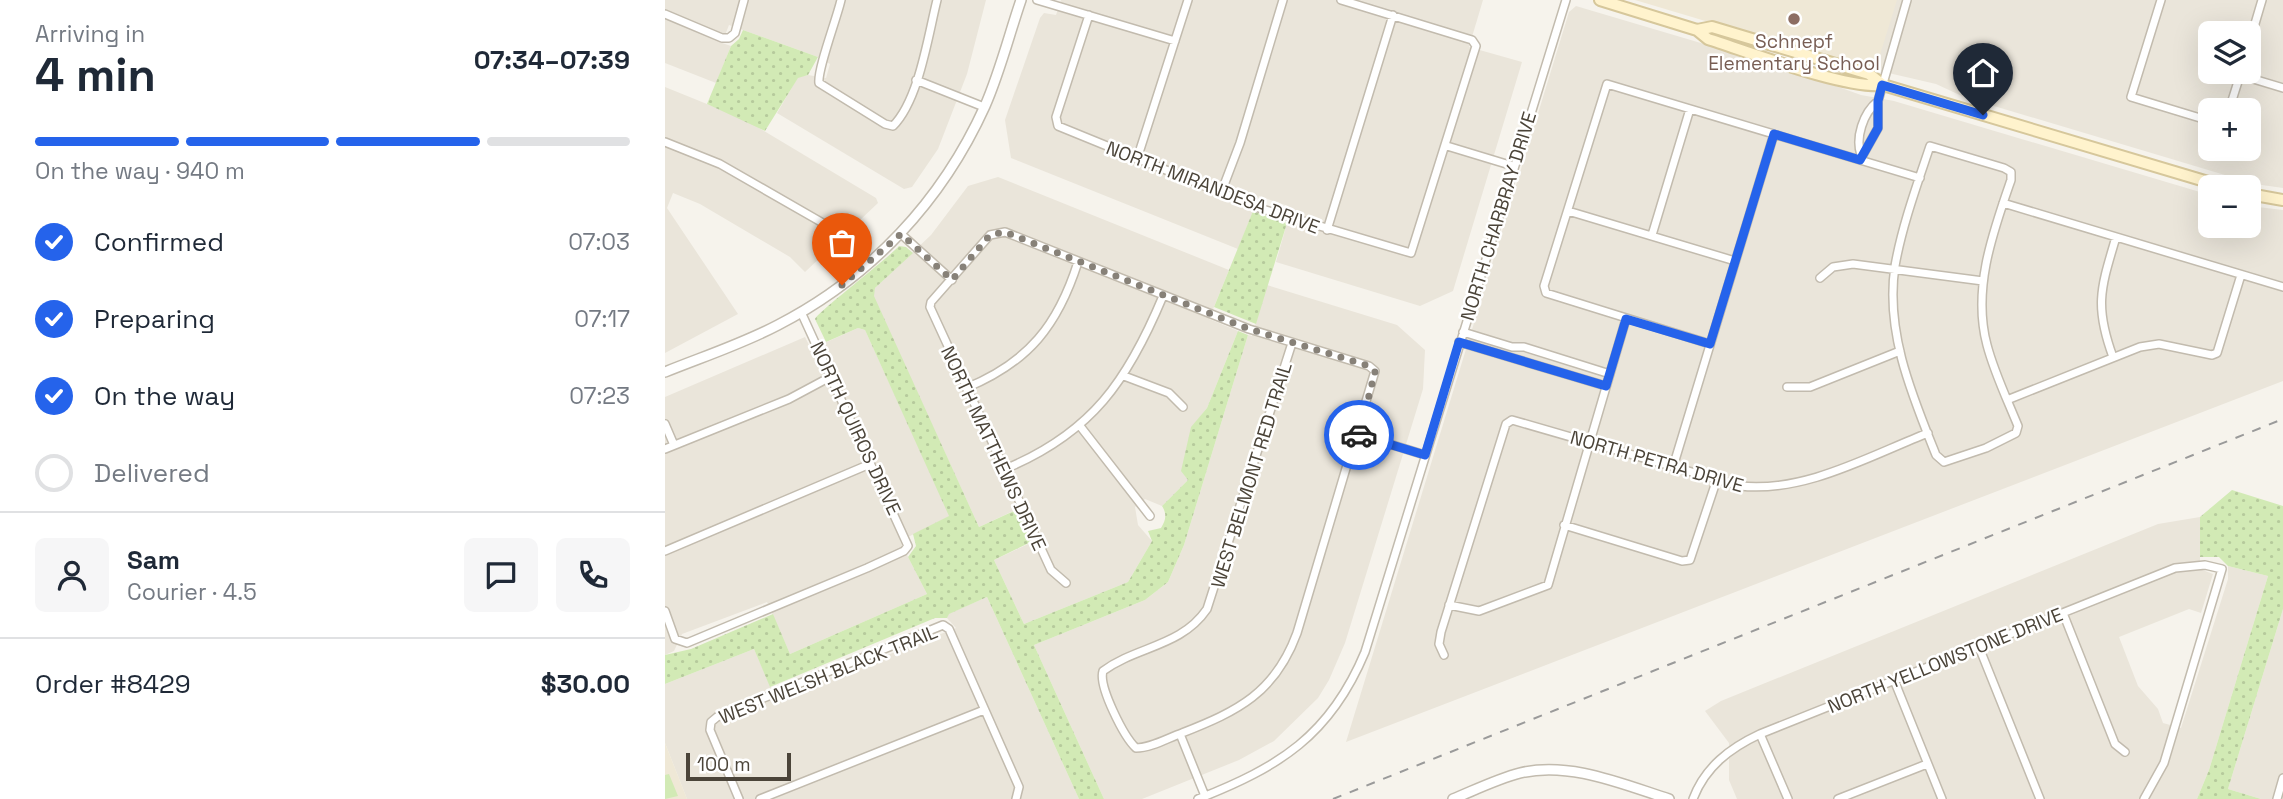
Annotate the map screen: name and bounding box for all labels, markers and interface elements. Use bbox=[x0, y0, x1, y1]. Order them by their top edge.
marker: Schnepf Elementary School bbox=[1786, 11, 1802, 27]
text: Arriving in bbox=[35, 19, 145, 49]
map controls bbox=[2198, 21, 2261, 238]
button: layers bbox=[2198, 21, 2261, 84]
place label: Schnepf Elementary School bbox=[1708, 29, 1880, 76]
text: 07:34–07:39 bbox=[474, 43, 630, 77]
pin bbox=[1953, 43, 2013, 115]
text: 4 min bbox=[35, 46, 156, 104]
icon: home bbox=[1964, 54, 2002, 92]
button: + bbox=[2198, 98, 2261, 161]
street label: NORTH CHARBRAY DRIVE bbox=[1455, 109, 1542, 324]
street label: NORTH MIRANDESA DRIVE bbox=[1103, 135, 1323, 240]
text: On the way · 940 m bbox=[35, 156, 245, 186]
button: − bbox=[2198, 175, 2261, 238]
pin bbox=[812, 213, 872, 285]
icon: check bbox=[35, 223, 73, 261]
icon: bag bbox=[823, 224, 861, 262]
text: Confirmed bbox=[94, 225, 224, 259]
text: 07:03 bbox=[568, 227, 630, 257]
icon: check bbox=[35, 300, 73, 338]
text: Preparing bbox=[94, 302, 215, 336]
text: 07:17 bbox=[574, 304, 630, 334]
street label: NORTH QUIROS DRIVE bbox=[804, 337, 907, 519]
street label: NORTH MATTHEWS DRIVE bbox=[935, 342, 1052, 555]
street label: WEST BELMONT RED TRAIL bbox=[1205, 359, 1298, 591]
icon: check bbox=[35, 377, 73, 415]
text: On the way bbox=[94, 379, 235, 413]
text: 07:23 bbox=[569, 381, 630, 411]
courier bbox=[1324, 400, 1394, 470]
icon: car bbox=[1340, 416, 1378, 454]
street label: NORTH PETRA DRIVE bbox=[1567, 425, 1746, 498]
text: Delivered bbox=[94, 456, 210, 490]
button: person bbox=[35, 538, 109, 612]
button: chat bbox=[464, 538, 538, 612]
button: phone bbox=[556, 538, 630, 612]
text: Sam bbox=[127, 543, 180, 577]
text: Courier · 4.5 bbox=[127, 577, 257, 607]
street label: NORTH YELLOWSTONE DRIVE bbox=[1824, 602, 2066, 719]
street label: WEST WELSH BLACK TRAIL bbox=[715, 619, 941, 730]
text: Order #8429 bbox=[35, 667, 191, 701]
text: $30.00 bbox=[541, 667, 630, 701]
scale bar bbox=[686, 750, 791, 782]
text: 100 m bbox=[697, 752, 751, 777]

